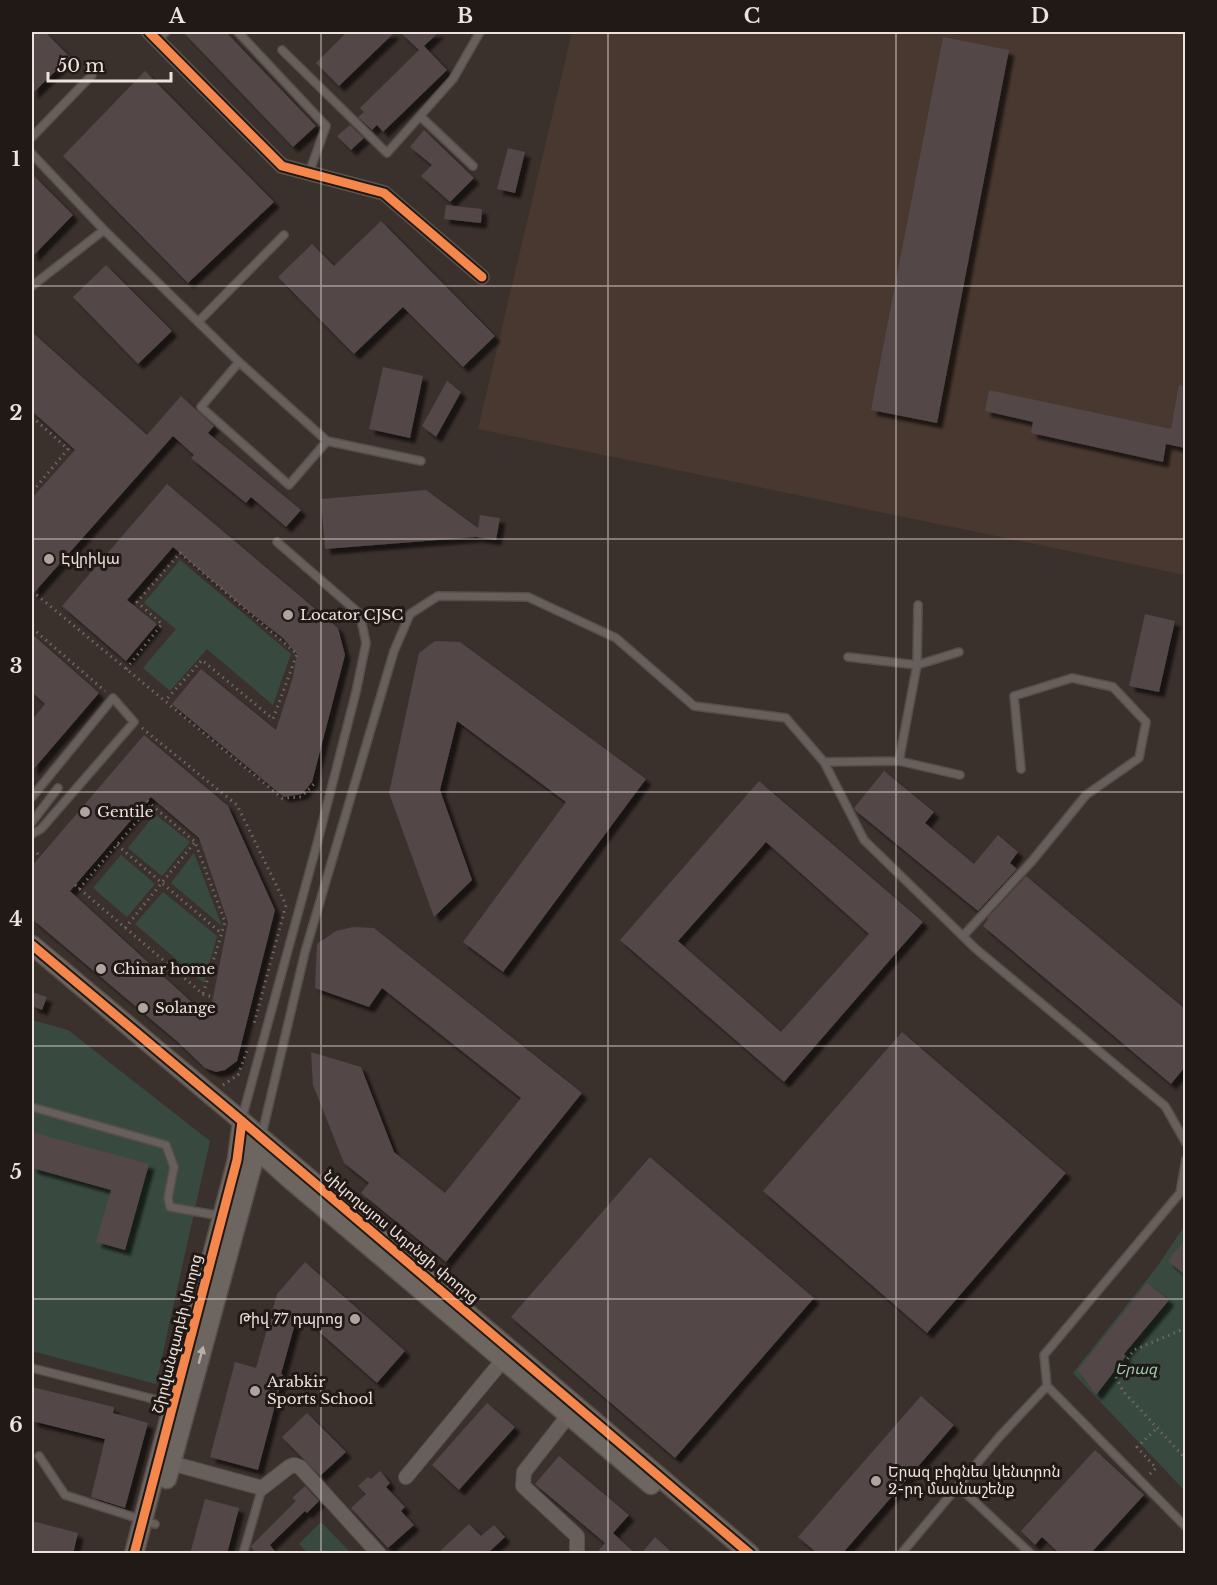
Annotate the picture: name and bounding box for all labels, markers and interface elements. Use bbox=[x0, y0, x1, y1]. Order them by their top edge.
text: A bbox=[168, 4, 186, 28]
text: B bbox=[457, 4, 473, 28]
text: C bbox=[744, 4, 760, 28]
text: D bbox=[1031, 4, 1049, 28]
scale bar bbox=[48, 45, 171, 83]
text: 50 m bbox=[57, 55, 105, 77]
text: 1 bbox=[12, 147, 21, 171]
text: 2 bbox=[9, 401, 23, 425]
place label: Էվրիկա bbox=[61, 549, 120, 568]
marker: Էվրիկա bbox=[42, 552, 56, 566]
place label: Locator CJSC bbox=[300, 605, 403, 624]
marker: Locator CJSC bbox=[281, 608, 295, 622]
text: 3 bbox=[10, 654, 22, 678]
place label: Gentile bbox=[97, 802, 153, 821]
marker: Gentile bbox=[78, 805, 92, 819]
text: 4 bbox=[9, 907, 23, 931]
place label: Chinar home bbox=[113, 959, 215, 978]
marker: Chinar home bbox=[94, 962, 108, 976]
place label: Solange bbox=[155, 998, 216, 1017]
marker: Solange bbox=[136, 1001, 150, 1015]
text: 5 bbox=[10, 1160, 22, 1184]
street label: Նիկողայոս Ադոնցի փողոց bbox=[320, 1166, 483, 1307]
street label: Շիրվանզադեի փողոց bbox=[148, 1252, 206, 1416]
place label: Թիվ 77 դպրոց bbox=[239, 1309, 343, 1328]
marker: Թիվ 77 դպրոց bbox=[348, 1312, 362, 1326]
one-way arrow bbox=[197, 1346, 206, 1364]
park label: Երազ bbox=[1115, 1359, 1158, 1378]
place label: Arabkir Sports School bbox=[266, 1372, 373, 1408]
marker: Arabkir Sports School bbox=[248, 1384, 262, 1398]
text: 6 bbox=[9, 1413, 23, 1437]
place label: Երազ բիզնես կենտրոն 2-րդ մասնաշենք bbox=[888, 1462, 1060, 1498]
marker: Երազ բիզնես կենտրոն 2-րդ մասնաշենք bbox=[869, 1474, 883, 1488]

